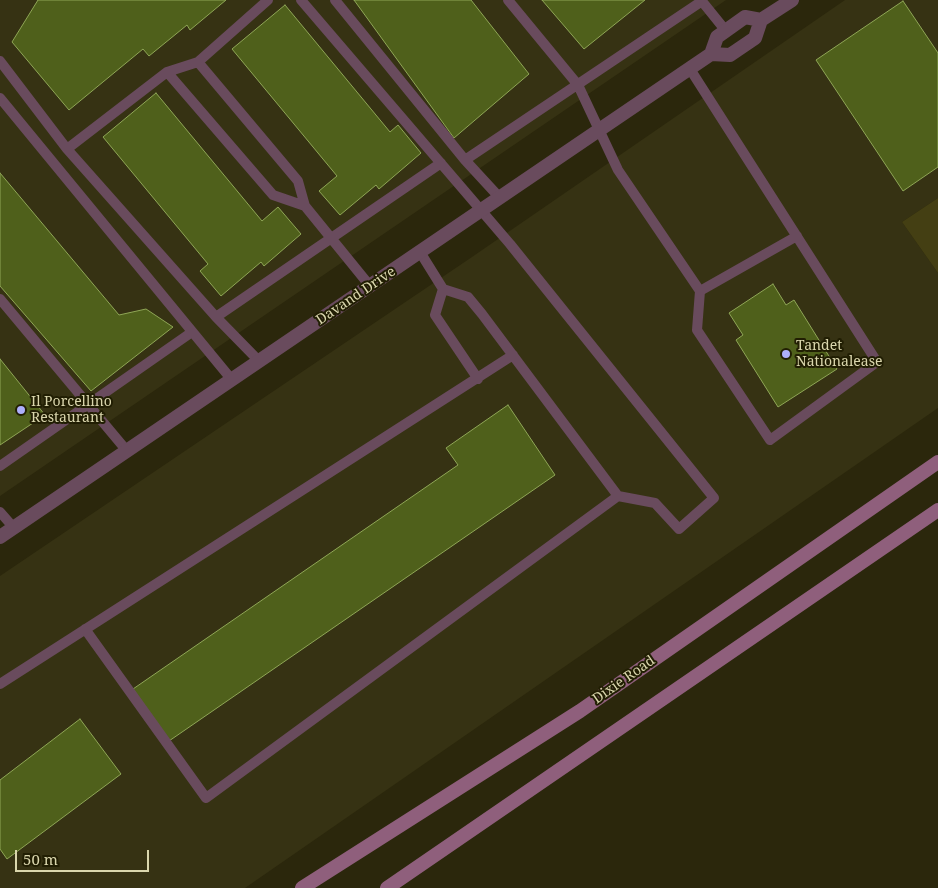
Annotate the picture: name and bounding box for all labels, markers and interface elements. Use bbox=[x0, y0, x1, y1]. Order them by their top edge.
street label: Davand Drive bbox=[313, 263, 399, 329]
place label: Tandet Nationalease bbox=[796, 338, 882, 371]
marker: Tandet Nationalease bbox=[780, 348, 792, 360]
place label: Il Porcellino Restaurant bbox=[31, 394, 112, 427]
marker: Il Porcellino Restaurant bbox=[15, 404, 27, 416]
street label: Dixie Road bbox=[590, 652, 658, 708]
scale bar bbox=[18, 840, 151, 872]
text: 50 m bbox=[23, 849, 58, 869]

